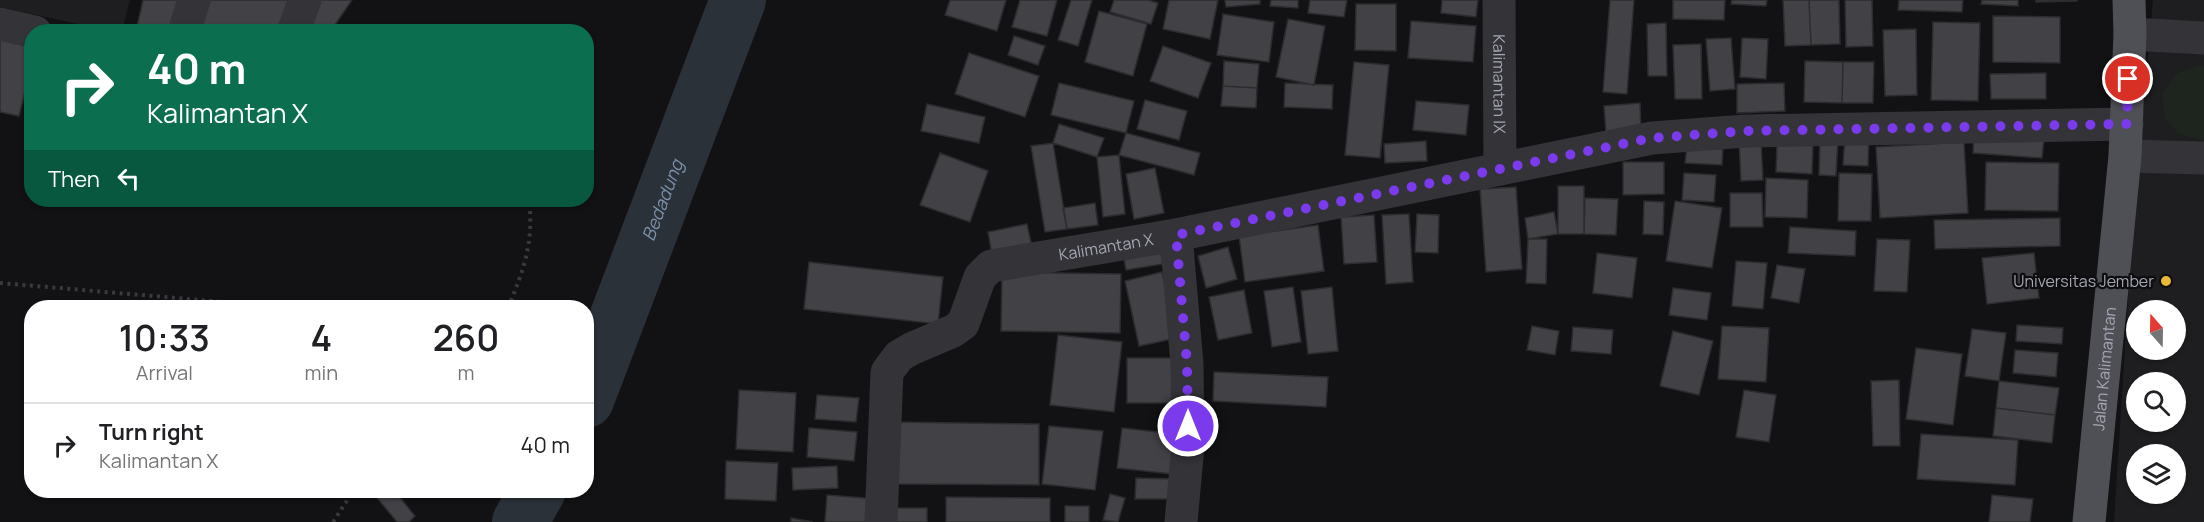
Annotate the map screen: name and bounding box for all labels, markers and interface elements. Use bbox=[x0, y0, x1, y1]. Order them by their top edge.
street label: Kalimantan IX bbox=[1488, 34, 1511, 134]
text: 40 m bbox=[147, 39, 246, 97]
icon: right bbox=[48, 48, 126, 126]
pin bbox=[2102, 53, 2153, 104]
icon: arrive bbox=[2111, 62, 2144, 95]
text: Kalimantan X bbox=[147, 94, 308, 131]
water label: Bedadung bbox=[636, 155, 689, 244]
icon: left bbox=[112, 162, 145, 195]
text: Then bbox=[48, 164, 100, 194]
street label: Kalimantan X bbox=[1057, 228, 1155, 265]
place label: Universitas Jember bbox=[2013, 270, 2154, 292]
marker: Universitas Jember bbox=[2159, 274, 2173, 288]
north arrow bbox=[2126, 300, 2186, 360]
map controls bbox=[2126, 300, 2186, 504]
street label: Jalan Kalimantan bbox=[2087, 306, 2121, 432]
text: 10:33 bbox=[119, 313, 210, 362]
text: 4 bbox=[310, 313, 332, 362]
text: 260 bbox=[433, 313, 499, 362]
text: Arrival bbox=[136, 359, 193, 386]
text: min bbox=[305, 359, 338, 386]
text: m bbox=[458, 359, 475, 386]
button: search bbox=[2126, 372, 2186, 432]
position arrow bbox=[1156, 394, 1220, 458]
text: Turn right bbox=[99, 417, 204, 447]
icon: right bbox=[48, 429, 81, 462]
text: 40 m bbox=[521, 430, 570, 460]
button: layers bbox=[2126, 444, 2186, 504]
text: Kalimantan X bbox=[99, 447, 218, 474]

